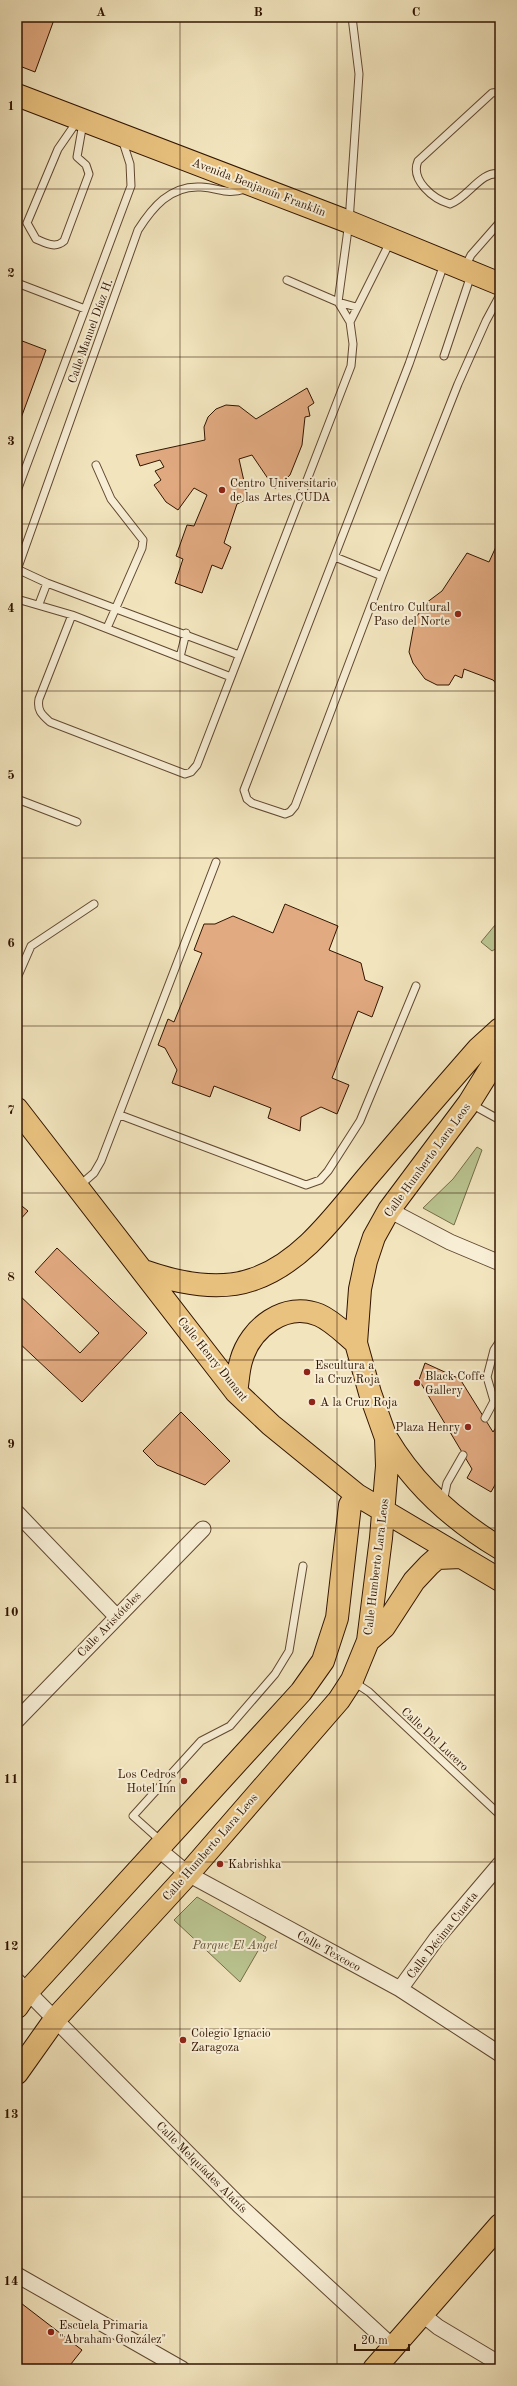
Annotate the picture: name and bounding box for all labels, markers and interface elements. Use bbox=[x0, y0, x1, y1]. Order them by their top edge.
text: A bbox=[96, 6, 106, 19]
text: B bbox=[253, 6, 263, 19]
text: C bbox=[412, 6, 420, 19]
text: 1 bbox=[7, 100, 15, 113]
street label: Avenida Benjamín Franklin bbox=[190, 157, 328, 219]
text: 2 bbox=[7, 267, 15, 280]
street label: Calle Manuel Díaz H. bbox=[66, 277, 115, 385]
text: 3 bbox=[7, 435, 15, 448]
place label: Centro Universitario de las Artes CUDA bbox=[230, 478, 337, 504]
marker: Centro Universitario de las Artes CUDA bbox=[217, 485, 227, 495]
text: 4 bbox=[7, 602, 15, 615]
place label: Centro Cultural Paso del Norte bbox=[369, 602, 450, 628]
marker: Centro Cultural Paso del Norte bbox=[453, 609, 463, 619]
text: 5 bbox=[7, 769, 15, 782]
text: 6 bbox=[7, 937, 15, 950]
street label: Calle Humberto Lara Leos bbox=[382, 1101, 473, 1220]
text: 7 bbox=[7, 1104, 15, 1117]
text: 8 bbox=[7, 1271, 15, 1284]
street label: Calle Henry Dunant bbox=[175, 1315, 250, 1404]
place label: Escultura a la Cruz Roja bbox=[315, 1360, 380, 1386]
marker: Escultura a la Cruz Roja bbox=[302, 1367, 312, 1377]
place label: Black Coffe Gallery bbox=[425, 1371, 485, 1397]
marker: Black Coffe Gallery bbox=[412, 1378, 422, 1388]
marker: A la Cruz Roja bbox=[307, 1397, 317, 1407]
place label: A la Cruz Roja bbox=[320, 1397, 397, 1409]
place label: Plaza Henry bbox=[395, 1422, 461, 1434]
marker: Plaza Henry bbox=[463, 1422, 473, 1432]
text: 9 bbox=[7, 1438, 15, 1451]
street label: Calle Humberto Lara Leos bbox=[363, 1498, 391, 1636]
street label: Calle Aristóteles bbox=[76, 1590, 144, 1660]
text: 10 bbox=[3, 1606, 19, 1619]
street label: Calle Del Lucero bbox=[398, 1706, 470, 1774]
place label: Los Cedros Hotel Inn bbox=[118, 1769, 177, 1795]
text: 11 bbox=[3, 1773, 19, 1786]
marker: Los Cedros Hotel Inn bbox=[179, 1776, 189, 1786]
street label: Calle Humberto Lara Leos bbox=[161, 1792, 260, 1904]
marker: Kabrishka bbox=[215, 1859, 225, 1869]
place label: Kabrishka bbox=[228, 1859, 281, 1871]
street label: Calle Décima Cuarta bbox=[405, 1890, 480, 1981]
street label: Calle Texcoco bbox=[295, 1929, 362, 1974]
text: 12 bbox=[3, 1940, 19, 1953]
park label: Parque El Angel bbox=[192, 1940, 278, 1952]
place label: Colegio Ignacio Zaragoza bbox=[191, 2028, 271, 2054]
marker: Colegio Ignacio Zaragoza bbox=[178, 2035, 188, 2045]
text: 13 bbox=[3, 2108, 19, 2121]
street label: Calle Melquíades Alanís bbox=[153, 2120, 249, 2216]
text: 14 bbox=[3, 2275, 19, 2288]
place label: Escuela Primaria "Abraham González" bbox=[59, 2320, 166, 2346]
scale bar bbox=[355, 2326, 409, 2352]
marker: Escuela Primaria "Abraham González" bbox=[46, 2327, 56, 2337]
text: 20 m bbox=[361, 2335, 388, 2347]

